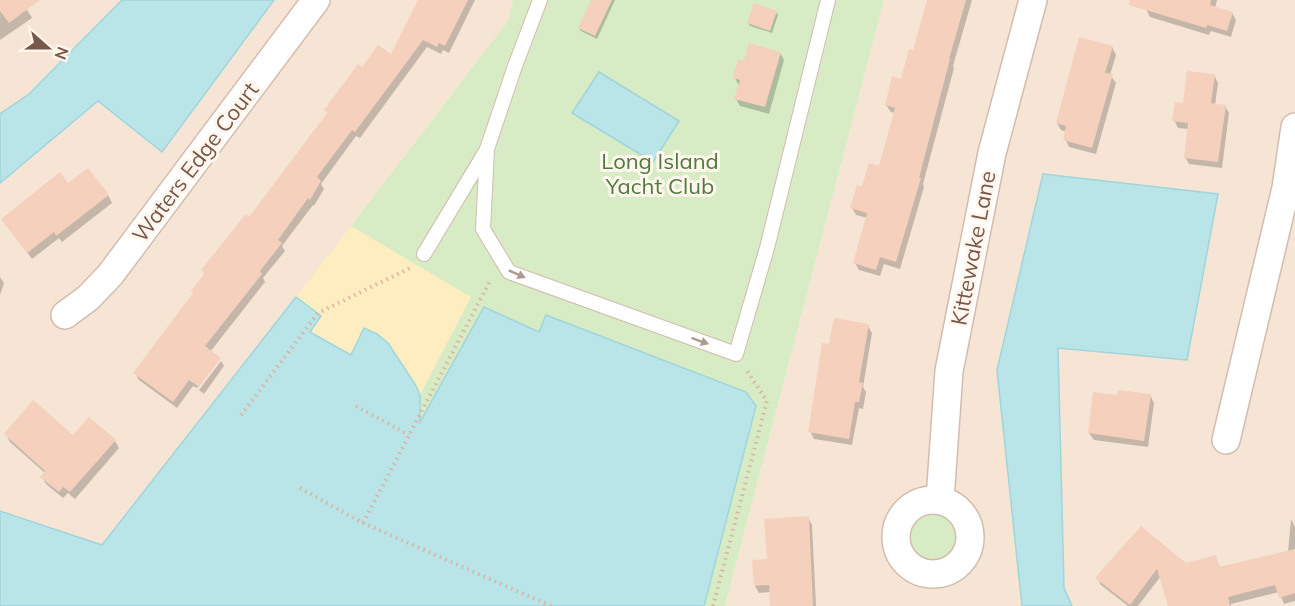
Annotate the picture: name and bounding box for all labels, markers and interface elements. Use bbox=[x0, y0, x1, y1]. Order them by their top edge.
north arrow bbox=[18, 18, 78, 78]
text: N bbox=[51, 44, 74, 63]
street label: Waters Edge Court bbox=[126, 76, 265, 248]
park label: Long Island Yacht Club bbox=[601, 147, 719, 200]
street label: Kittewake Lane bbox=[944, 168, 1002, 328]
one-way arrow bbox=[509, 270, 526, 279]
one-way arrow bbox=[692, 337, 710, 347]

